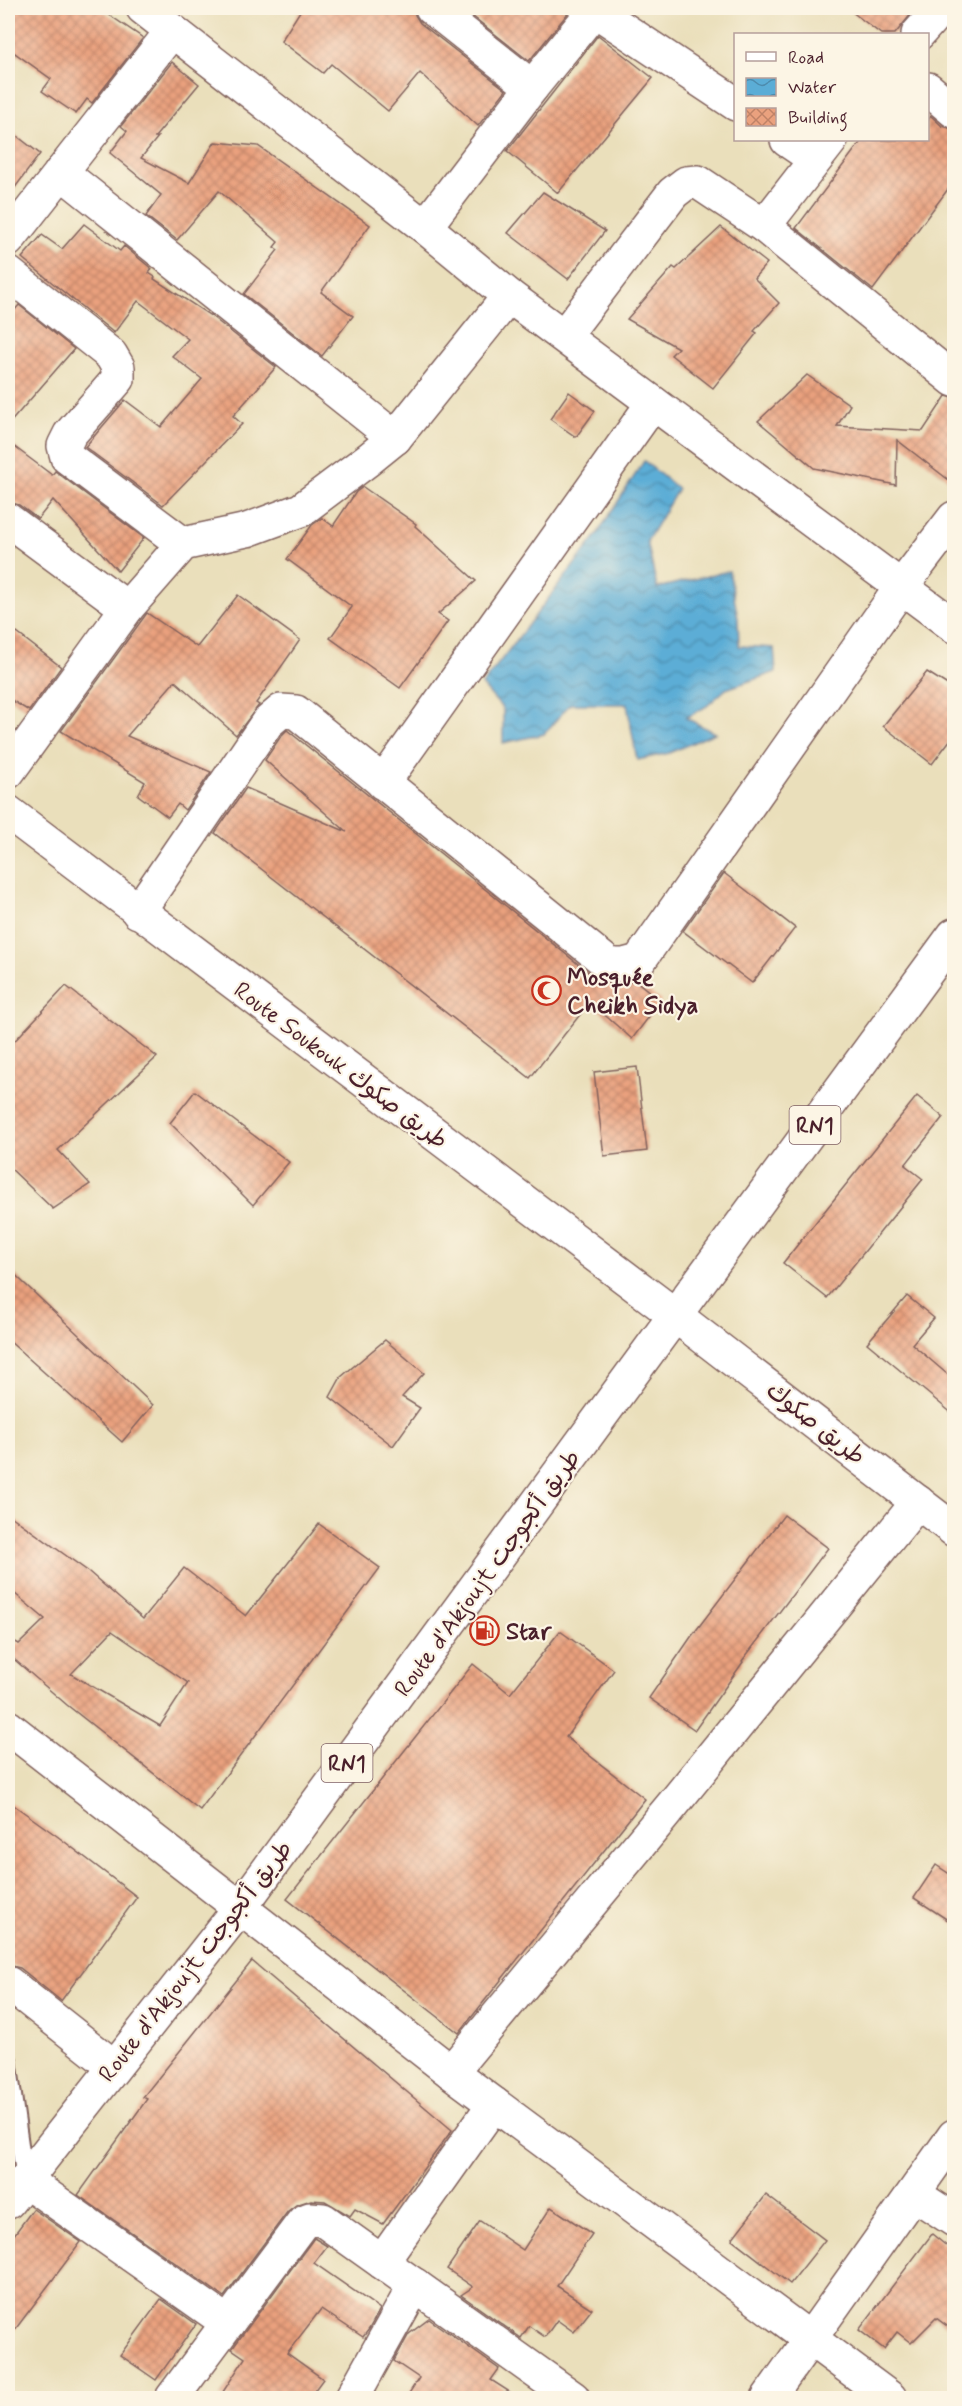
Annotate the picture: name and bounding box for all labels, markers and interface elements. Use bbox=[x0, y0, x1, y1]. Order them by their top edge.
legend bbox=[734, 33, 929, 141]
text: Road bbox=[788, 46, 824, 70]
text: Water bbox=[788, 76, 837, 100]
text: Building bbox=[788, 106, 848, 132]
place label: Mosquée Cheikh Sidya bbox=[567, 963, 698, 1022]
mosque icon: Mosquée Cheikh Sidya bbox=[530, 975, 562, 1007]
street label: Route Soukouk طريق صكوك bbox=[227, 976, 453, 1157]
road number: RN1 bbox=[790, 1106, 840, 1144]
street label: طريق صكوك bbox=[759, 1376, 871, 1473]
street label: Route d'Akjoujt طريق أكجوجت bbox=[387, 1444, 588, 1704]
fuel station icon: Star bbox=[469, 1615, 501, 1647]
place label: Star bbox=[506, 1617, 552, 1648]
road number: RN1 bbox=[322, 1744, 372, 1782]
street label: Route d'Akjoujt طريق أكجوجت bbox=[91, 1834, 300, 2089]

